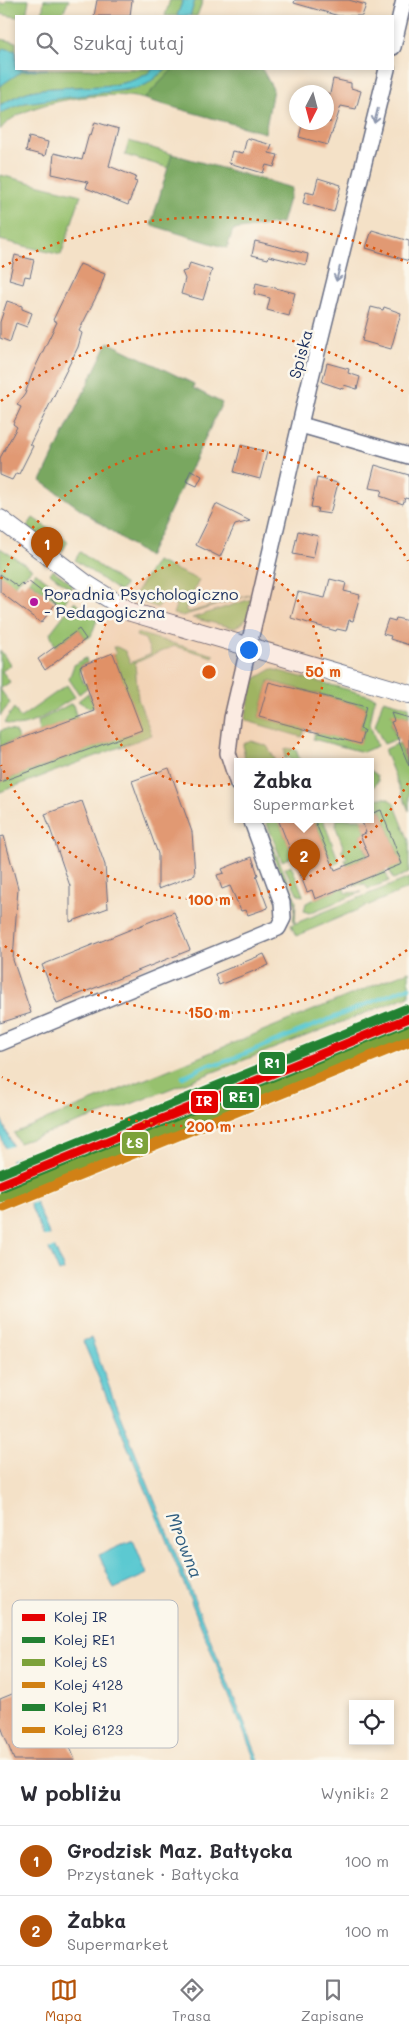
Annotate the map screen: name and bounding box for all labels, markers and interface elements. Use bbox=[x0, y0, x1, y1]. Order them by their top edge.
search box bbox=[15, 15, 394, 70]
icon: search bbox=[33, 29, 61, 57]
text: Szukaj tutaj bbox=[73, 30, 184, 55]
north arrow bbox=[289, 85, 334, 130]
one-way arrow bbox=[371, 108, 380, 124]
one-way arrow bbox=[333, 266, 342, 282]
street label: Spiska bbox=[283, 327, 317, 381]
pin: 1 bbox=[31, 527, 63, 568]
place label: Poradnia Psychologiczno - Pedagogiczna bbox=[44, 583, 238, 622]
marker: Poradnia Psychologiczno - Pedagogiczna bbox=[28, 596, 40, 608]
your location bbox=[236, 637, 262, 663]
text: 50 m bbox=[305, 661, 341, 681]
centre of rings bbox=[200, 663, 218, 681]
popup bbox=[234, 758, 374, 823]
text: Żabka bbox=[253, 768, 312, 793]
text: Supermarket bbox=[253, 793, 355, 814]
pin: 2 bbox=[288, 839, 320, 880]
text: 100 m bbox=[187, 889, 231, 909]
text: 150 m bbox=[188, 1002, 230, 1022]
line badge: R1 bbox=[258, 1051, 286, 1075]
text: R1 bbox=[264, 1053, 280, 1072]
line badge: RE1 bbox=[222, 1085, 260, 1109]
text: RE1 bbox=[229, 1087, 253, 1106]
line badge: IR bbox=[190, 1090, 219, 1114]
text: IR bbox=[196, 1091, 212, 1110]
text: 200 m bbox=[187, 1116, 232, 1136]
line badge: ŁS bbox=[121, 1131, 149, 1155]
text: ŁS bbox=[126, 1133, 143, 1152]
water label: Mrowna bbox=[161, 1508, 209, 1582]
legend bbox=[12, 1600, 178, 1748]
text: Kolej IR bbox=[54, 1607, 107, 1626]
text: Kolej RE1 bbox=[54, 1630, 115, 1649]
text: Kolej ŁS bbox=[54, 1652, 108, 1671]
text: Kolej 4128 bbox=[54, 1675, 123, 1694]
text: Kolej R1 bbox=[54, 1697, 107, 1716]
map controls bbox=[349, 1700, 394, 1745]
button: locate bbox=[349, 1700, 394, 1745]
text: Kolej 6123 bbox=[54, 1720, 123, 1739]
text: W pobliżu bbox=[20, 1779, 121, 1806]
text: Wyniki: 2 bbox=[320, 1782, 389, 1803]
text: Grodzisk Maz. Bałtycka bbox=[67, 1838, 293, 1863]
text: 1 bbox=[32, 1850, 40, 1871]
text: 100 m bbox=[344, 1850, 389, 1871]
text: Przystanek · Bałtycka bbox=[67, 1863, 239, 1884]
text: Żabka bbox=[67, 1908, 126, 1933]
text: 2 bbox=[32, 1920, 40, 1941]
text: 100 m bbox=[344, 1920, 389, 1941]
text: Supermarket bbox=[67, 1933, 169, 1954]
tab: Mapa bbox=[45, 1976, 82, 2025]
tab: Trasa bbox=[172, 1976, 211, 2025]
tab: Zapisane bbox=[301, 1976, 364, 2025]

